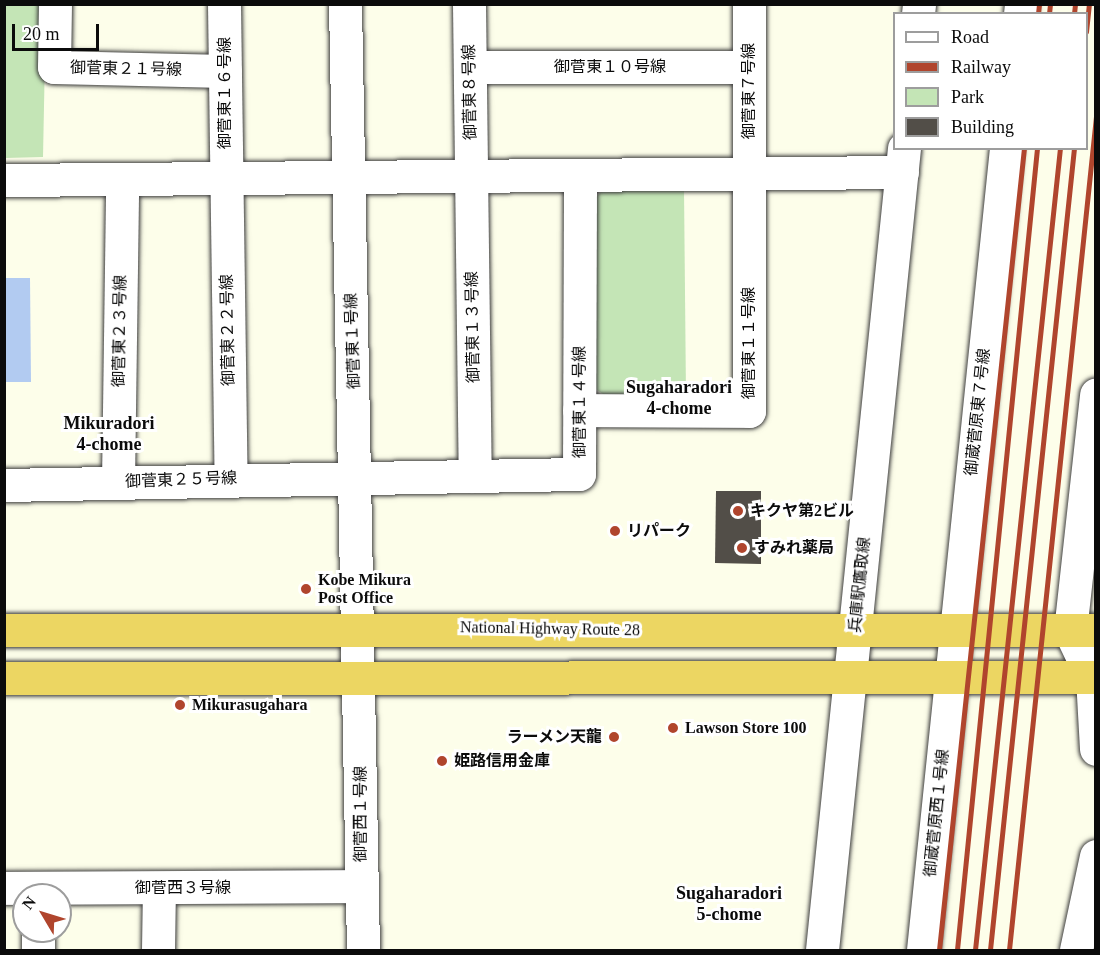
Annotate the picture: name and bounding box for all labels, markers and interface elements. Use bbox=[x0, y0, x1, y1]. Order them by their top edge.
scale bar bbox=[15, 12, 102, 50]
legend bbox=[893, 12, 1088, 150]
text: 20 m bbox=[23, 24, 60, 44]
text: Road bbox=[951, 27, 989, 47]
street label: 御菅東１６号線 bbox=[215, 37, 235, 149]
street label: 御菅東７号線 bbox=[739, 43, 759, 139]
street label: 御菅東８号線 bbox=[460, 44, 480, 140]
street label: 御菅東１０号線 bbox=[554, 57, 666, 77]
text: Railway bbox=[951, 57, 1011, 77]
street label: 御菅東２１号線 bbox=[70, 58, 182, 80]
text: Park bbox=[951, 87, 984, 107]
text: Building bbox=[951, 117, 1014, 137]
street label: 御菅東１３号線 bbox=[462, 271, 484, 383]
street label: 御菅東２２号線 bbox=[217, 274, 239, 386]
street label: 御菅東２３号線 bbox=[109, 275, 131, 387]
street label: 御菅東１１号線 bbox=[739, 287, 759, 399]
street label: 御菅東１号線 bbox=[342, 293, 364, 389]
street label: 御菅東１４号線 bbox=[570, 346, 590, 458]
street label: 御蔵菅原東７号線 bbox=[962, 347, 994, 477]
district label: Sugaharadori 4-chome bbox=[626, 377, 732, 420]
district label: Mikuradori 4-chome bbox=[63, 413, 155, 456]
street label: 御菅東２５号線 bbox=[125, 468, 237, 492]
place label: キクヤ第2ビル bbox=[750, 501, 854, 521]
marker: キクヤ第2ビル bbox=[731, 504, 745, 518]
place label: リパーク bbox=[627, 521, 691, 541]
marker: リパーク bbox=[608, 524, 622, 538]
street label: 兵庫駅鷹取線 bbox=[845, 536, 875, 634]
place label: すみれ薬局 bbox=[754, 538, 834, 558]
marker: すみれ薬局 bbox=[735, 541, 749, 555]
place label: Kobe Mikura Post Office bbox=[318, 570, 411, 608]
marker: Kobe Mikura Post Office bbox=[299, 582, 313, 596]
street label: National Highway Route 28 bbox=[460, 618, 640, 640]
place label: Mikurasugahara bbox=[192, 695, 308, 715]
marker: Mikurasugahara bbox=[173, 698, 187, 712]
place label: Lawson Store 100 bbox=[685, 718, 806, 738]
marker: Lawson Store 100 bbox=[666, 721, 680, 735]
place label: ラーメン天龍 bbox=[506, 727, 602, 747]
marker: ラーメン天龍 bbox=[607, 730, 621, 744]
street label: 御蔵菅原西１号線 bbox=[921, 748, 953, 878]
place label: 姫路信用金庫 bbox=[454, 751, 550, 771]
marker: 姫路信用金庫 bbox=[435, 754, 449, 768]
street label: 御菅西１号線 bbox=[351, 766, 371, 862]
street label: 御菅西３号線 bbox=[135, 878, 231, 898]
north arrow bbox=[12, 883, 72, 943]
district label: Sugaharadori 5-chome bbox=[676, 883, 782, 926]
text: N bbox=[19, 893, 39, 913]

